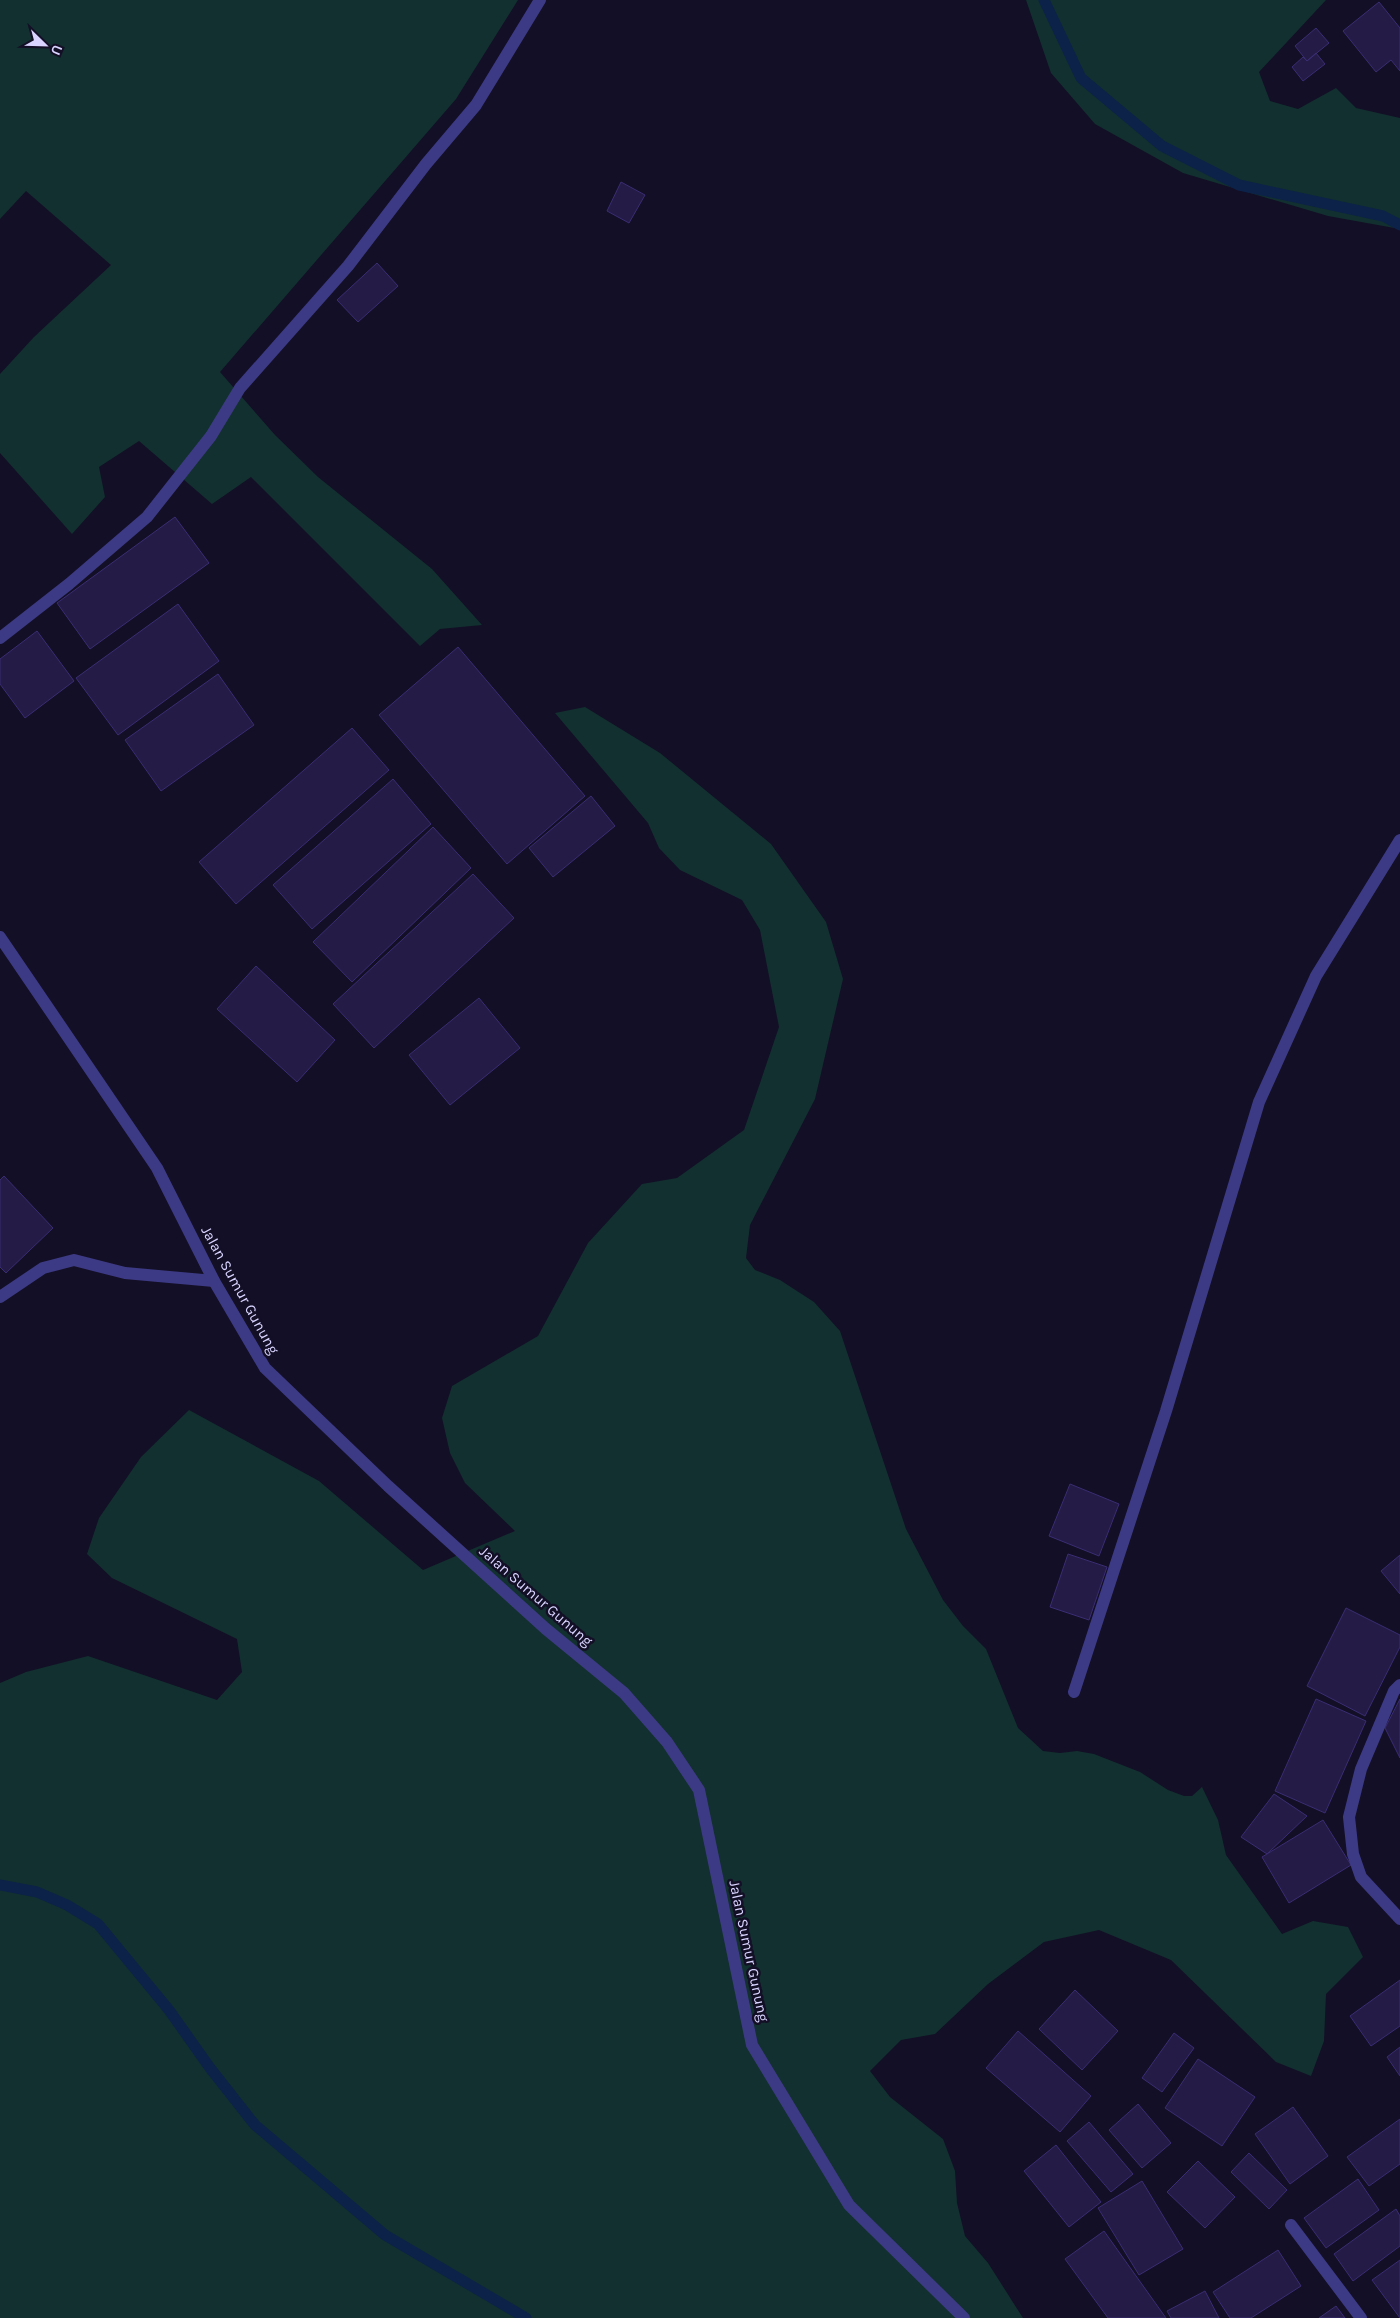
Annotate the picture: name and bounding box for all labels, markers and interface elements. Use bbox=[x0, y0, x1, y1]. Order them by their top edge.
north arrow bbox=[20, 20, 70, 70]
text: U bbox=[47, 42, 66, 58]
street label: Jalan Sumur Gunung bbox=[197, 1223, 283, 1358]
street label: Jalan Sumur Gunung bbox=[476, 1542, 597, 1650]
street label: Jalan Sumur Gunung bbox=[725, 1879, 773, 2024]

